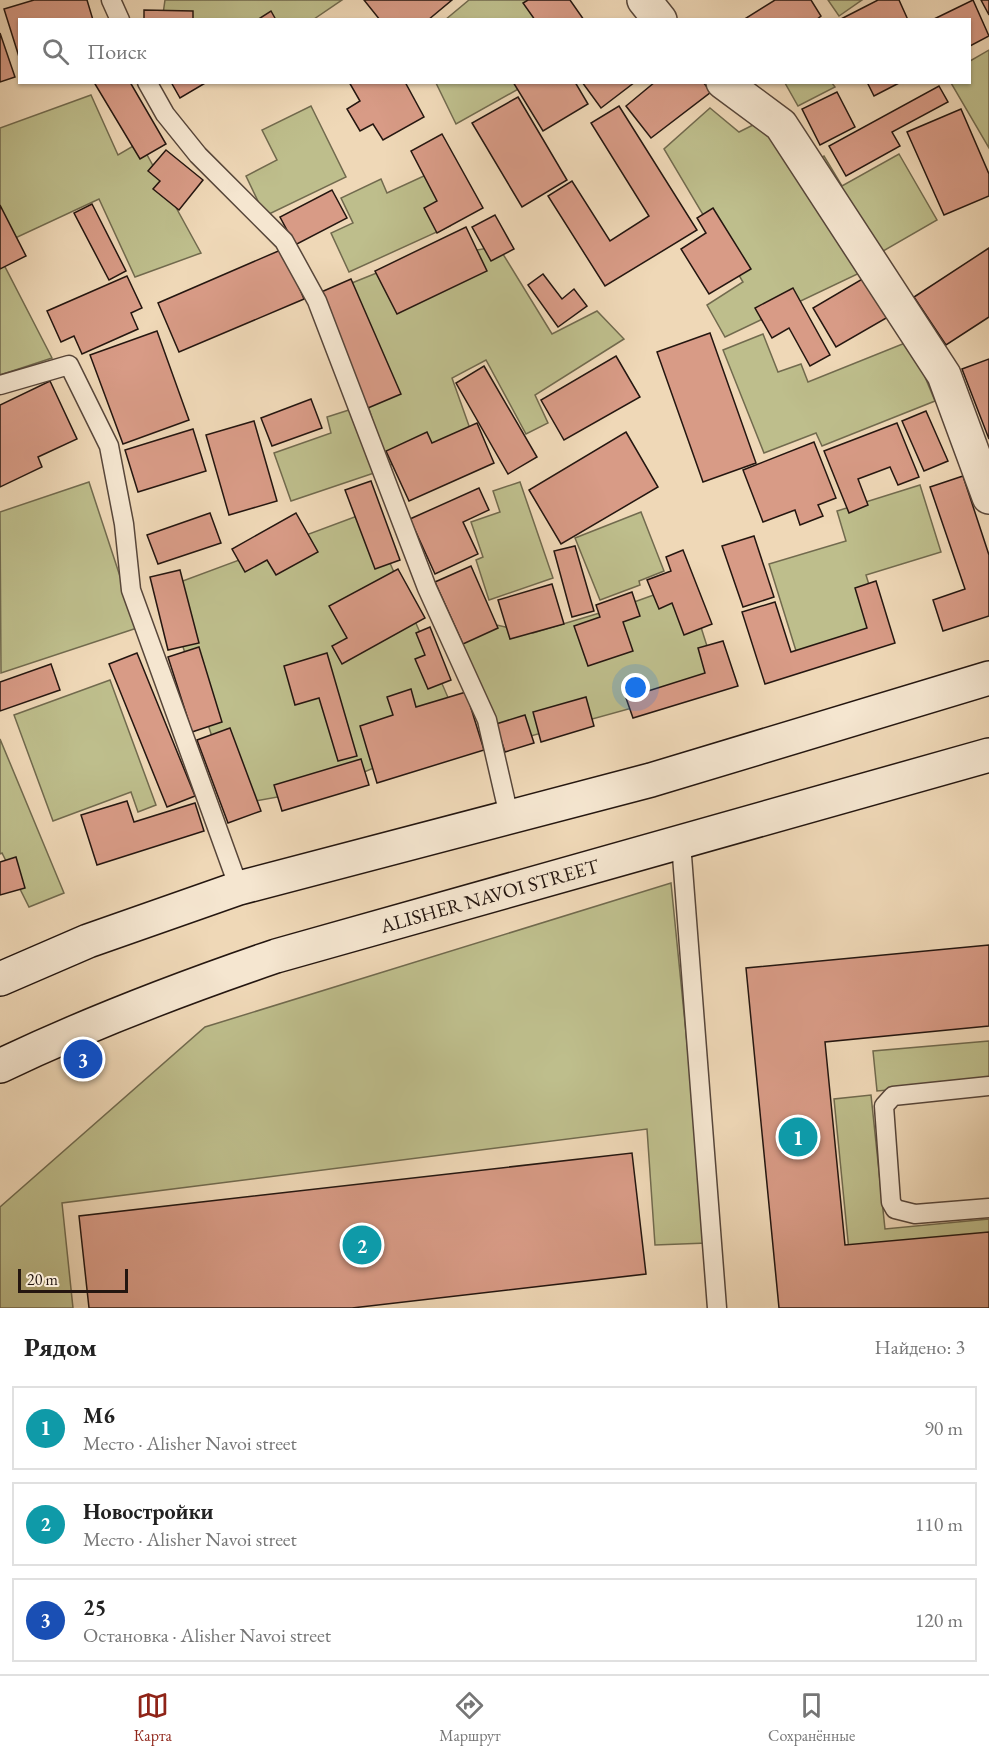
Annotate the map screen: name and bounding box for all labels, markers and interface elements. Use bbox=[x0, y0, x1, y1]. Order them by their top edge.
search box bbox=[18, 18, 971, 84]
icon: search bbox=[39, 35, 72, 68]
text: Поиск bbox=[87, 37, 147, 66]
your location bbox=[621, 673, 650, 702]
street label: ALISHER NAVOI STREET bbox=[376, 852, 602, 939]
pin: 3 bbox=[64, 1036, 103, 1082]
pin: 1 bbox=[778, 1114, 818, 1160]
pin: 2 bbox=[342, 1222, 382, 1268]
scale bar bbox=[18, 1266, 128, 1294]
text: 20 m bbox=[27, 1269, 58, 1290]
text: Рядом bbox=[24, 1330, 97, 1364]
text: Найдено: 3 bbox=[874, 1334, 965, 1360]
text: М6 bbox=[83, 1401, 115, 1430]
text: 1 bbox=[40, 1415, 51, 1441]
text: 90 m bbox=[924, 1415, 963, 1441]
text: Место · Alisher Navoi street bbox=[83, 1430, 297, 1456]
text: Новостройки bbox=[83, 1497, 214, 1526]
text: 2 bbox=[40, 1511, 51, 1537]
text: 110 m bbox=[915, 1511, 963, 1537]
text: Место · Alisher Navoi street bbox=[83, 1526, 297, 1552]
text: 25 bbox=[83, 1593, 106, 1622]
text: 3 bbox=[40, 1607, 51, 1633]
text: 120 m bbox=[915, 1607, 963, 1633]
text: Остановка · Alisher Navoi street bbox=[83, 1622, 331, 1648]
tab: Карта bbox=[134, 1689, 172, 1746]
tab: Маршрут bbox=[439, 1689, 501, 1746]
tab: Сохранённые bbox=[768, 1689, 855, 1746]

